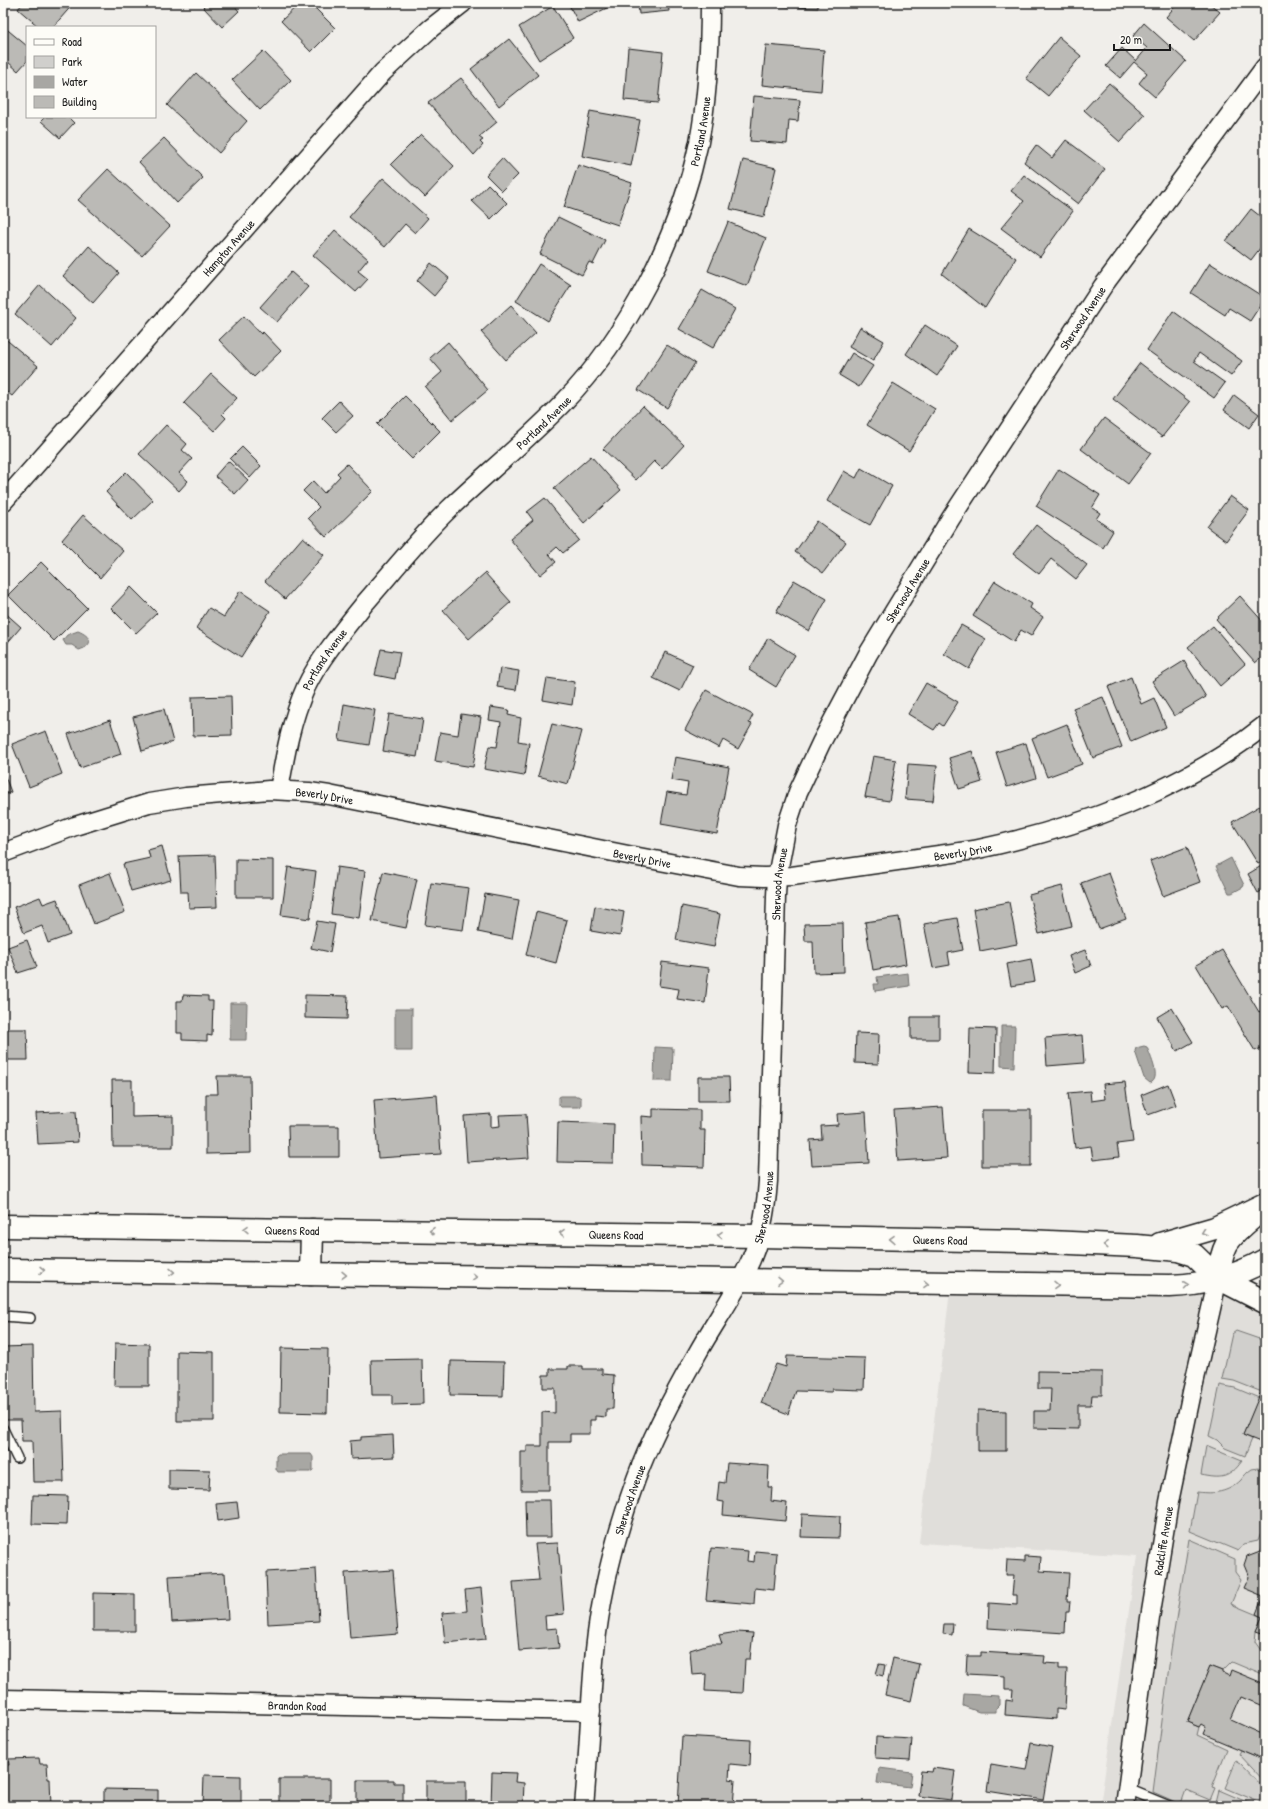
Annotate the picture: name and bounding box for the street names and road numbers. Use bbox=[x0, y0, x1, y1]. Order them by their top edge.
street label: Portland Avenue bbox=[685, 95, 714, 168]
street label: Hampton Avenue bbox=[198, 215, 258, 280]
street label: Sherwood Avenue bbox=[1055, 282, 1110, 353]
street label: Portland Avenue bbox=[512, 391, 575, 453]
street label: Sherwood Avenue bbox=[881, 554, 933, 626]
street label: Portland Avenue bbox=[297, 624, 351, 693]
street label: Beverly Drive bbox=[295, 783, 355, 808]
street label: Beverly Drive bbox=[933, 838, 994, 864]
street label: Beverly Drive bbox=[612, 844, 673, 872]
street label: Sherwood Avenue bbox=[767, 846, 791, 920]
street label: Sherwood Avenue bbox=[749, 1171, 777, 1246]
street label: Queens Road bbox=[264, 1221, 320, 1239]
street label: Queens Road bbox=[588, 1225, 644, 1243]
street label: Queens Road bbox=[912, 1230, 968, 1248]
street label: Sherwood Avenue bbox=[610, 1462, 649, 1537]
street label: Radcliffe Avenue bbox=[1149, 1505, 1177, 1576]
street label: Brandon Road bbox=[268, 1696, 327, 1714]

